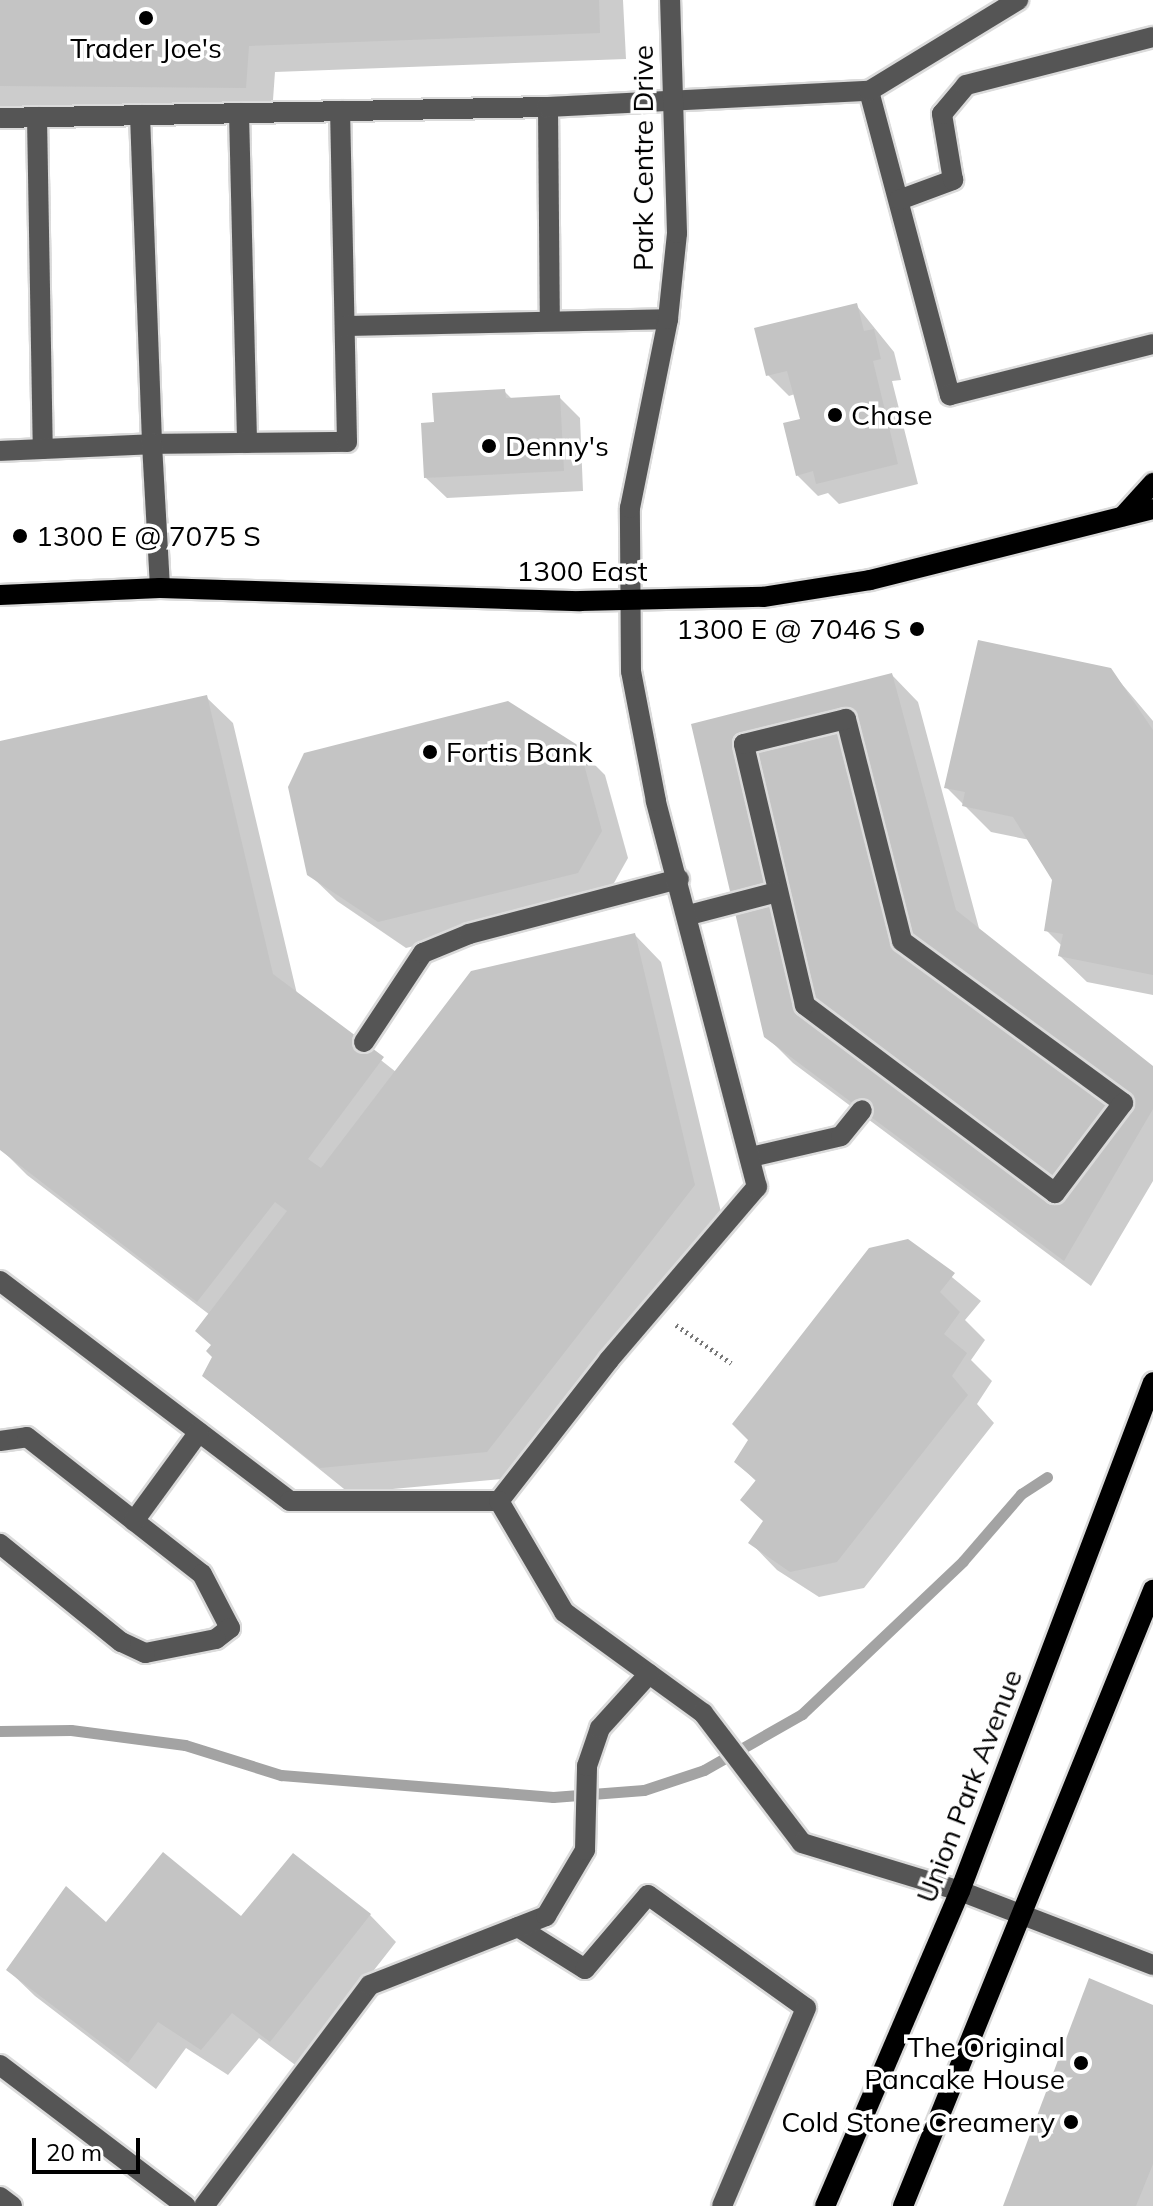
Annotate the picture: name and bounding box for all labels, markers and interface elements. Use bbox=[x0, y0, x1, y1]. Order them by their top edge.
marker: Trader Joe's bbox=[137, 9, 155, 27]
place label: Trader Joe's bbox=[70, 31, 222, 65]
street label: Park Centre Drive bbox=[626, 45, 660, 271]
place label: Chase bbox=[851, 398, 932, 432]
marker: Chase bbox=[826, 406, 844, 424]
place label: Denny's bbox=[505, 429, 609, 463]
marker: Denny's bbox=[480, 437, 498, 455]
place label: 1300 E @ 7075 S bbox=[36, 519, 261, 553]
marker: 1300 E @ 7075 S bbox=[11, 527, 29, 545]
street label: 1300 East bbox=[516, 554, 648, 588]
place label: 1300 E @ 7046 S bbox=[676, 612, 901, 646]
marker: 1300 E @ 7046 S bbox=[908, 620, 926, 638]
place label: Fortis Bank bbox=[446, 735, 592, 769]
marker: Fortis Bank bbox=[421, 743, 439, 761]
street label: Union Park Avenue bbox=[909, 1665, 1029, 1907]
place label: The Original Pancake House bbox=[864, 2030, 1065, 2096]
marker: The Original Pancake House bbox=[1072, 2054, 1090, 2072]
place label: Cold Stone Creamery bbox=[781, 2105, 1055, 2139]
marker: Cold Stone Creamery bbox=[1062, 2113, 1080, 2131]
scale bar bbox=[36, 2122, 144, 2172]
text: 20 m bbox=[46, 2137, 102, 2167]

